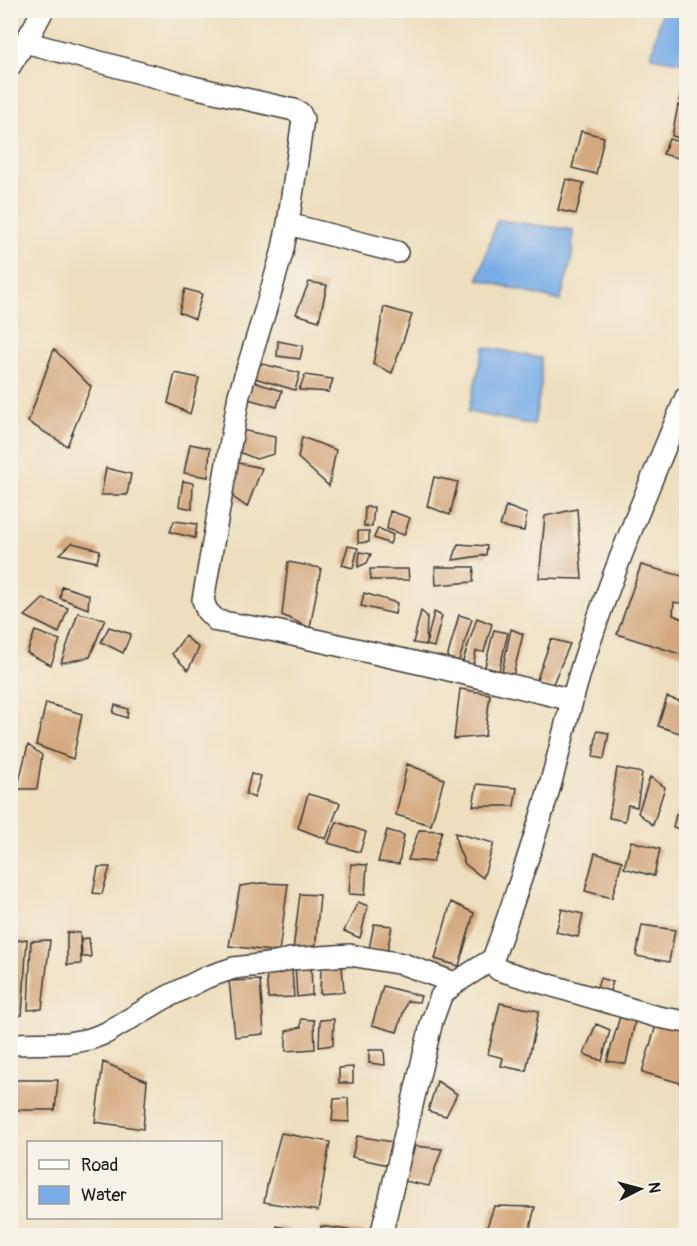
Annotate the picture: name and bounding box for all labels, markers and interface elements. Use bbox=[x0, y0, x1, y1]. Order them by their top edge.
legend bbox=[27, 1141, 222, 1219]
text: Road bbox=[81, 1154, 118, 1177]
north arrow bbox=[610, 1159, 670, 1219]
text: N bbox=[643, 1181, 664, 1194]
text: Water bbox=[81, 1184, 127, 1207]

